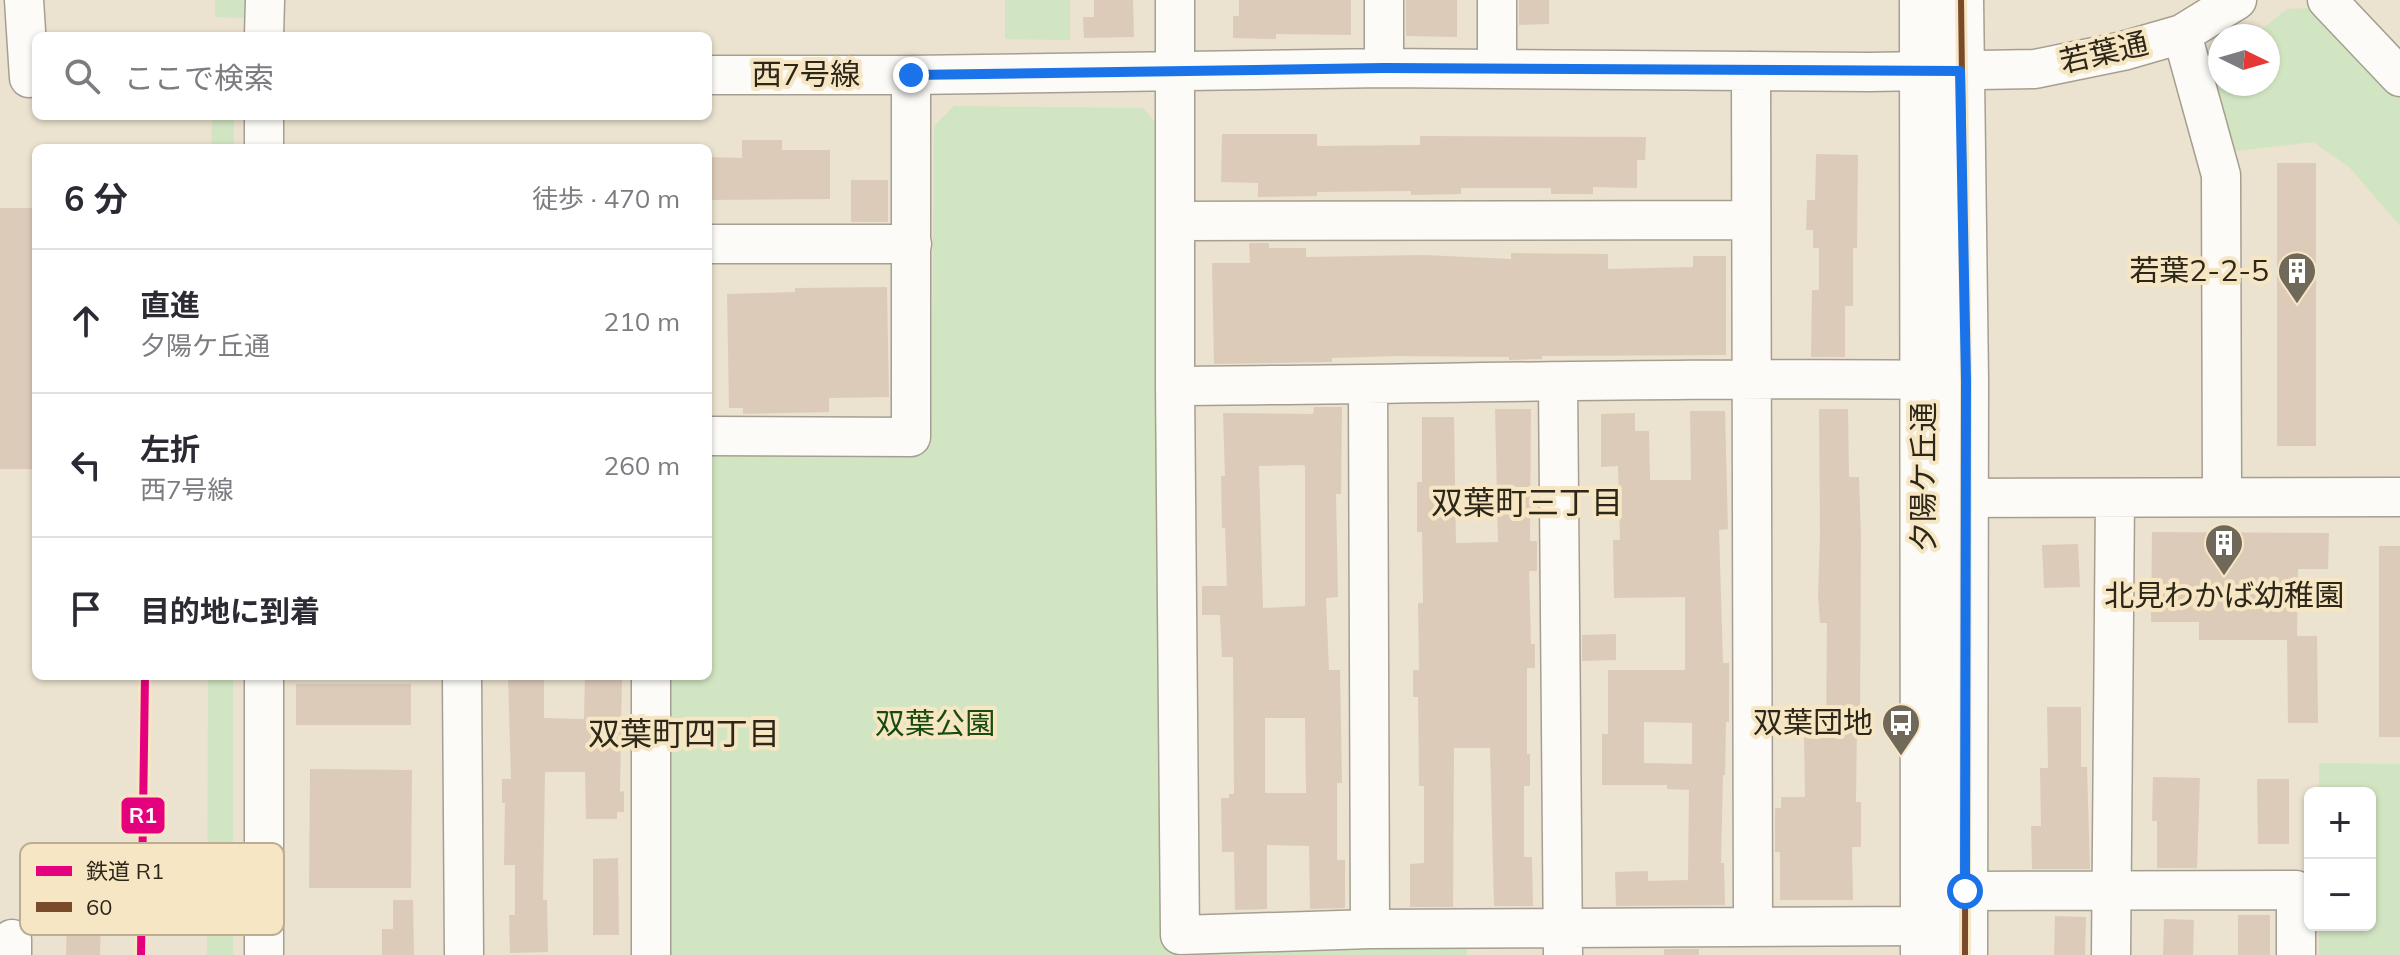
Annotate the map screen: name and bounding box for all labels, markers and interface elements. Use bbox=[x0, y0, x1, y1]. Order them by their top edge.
street label: 若葉通 bbox=[2056, 23, 2152, 81]
north arrow bbox=[2208, 24, 2280, 96]
search box bbox=[32, 32, 712, 120]
icon: search bbox=[60, 54, 104, 98]
street label: 西7号線 bbox=[752, 55, 860, 93]
route end bbox=[893, 57, 929, 93]
text: ここで検索 bbox=[124, 59, 274, 97]
text: 6 分 bbox=[64, 177, 128, 220]
text: 徒歩 · 470 m bbox=[532, 182, 680, 215]
building icon: 若葉2-2-5 bbox=[2276, 250, 2318, 305]
place label: 若葉2-2-5 bbox=[2129, 251, 2269, 289]
text: 直進 bbox=[140, 286, 200, 324]
icon: ahead bbox=[64, 299, 108, 343]
text: 210 m bbox=[604, 305, 680, 338]
text: 夕陽ケ丘通 bbox=[140, 329, 270, 362]
street label: 夕陽ケ丘通 bbox=[1904, 402, 1942, 552]
text: 左折 bbox=[140, 430, 200, 468]
icon: left bbox=[64, 443, 108, 487]
text: 260 m bbox=[604, 449, 680, 482]
text: 西7号線 bbox=[140, 473, 234, 506]
district label: 双葉町三丁目 bbox=[1431, 482, 1623, 522]
building icon: 北見わかば幼稚園 bbox=[2203, 522, 2245, 577]
place label: 北見わかば幼稚園 bbox=[2104, 576, 2344, 614]
icon: arrive bbox=[64, 587, 108, 631]
text: 目的地に到着 bbox=[140, 592, 320, 630]
bus stop icon: 双葉団地 bbox=[1880, 702, 1922, 757]
place label: 双葉団地 bbox=[1753, 703, 1873, 741]
park label: 双葉公園 bbox=[875, 704, 995, 742]
district label: 双葉町四丁目 bbox=[588, 713, 780, 753]
map controls bbox=[2304, 787, 2376, 931]
button: + bbox=[2304, 787, 2376, 859]
line badge: R1 bbox=[120, 796, 166, 835]
text: R1 bbox=[129, 801, 157, 829]
legend bbox=[20, 843, 284, 935]
text: 鉄道 R1 bbox=[86, 857, 164, 885]
button: − bbox=[2304, 859, 2376, 931]
route start bbox=[1947, 873, 1983, 909]
text: 60 bbox=[86, 893, 112, 921]

